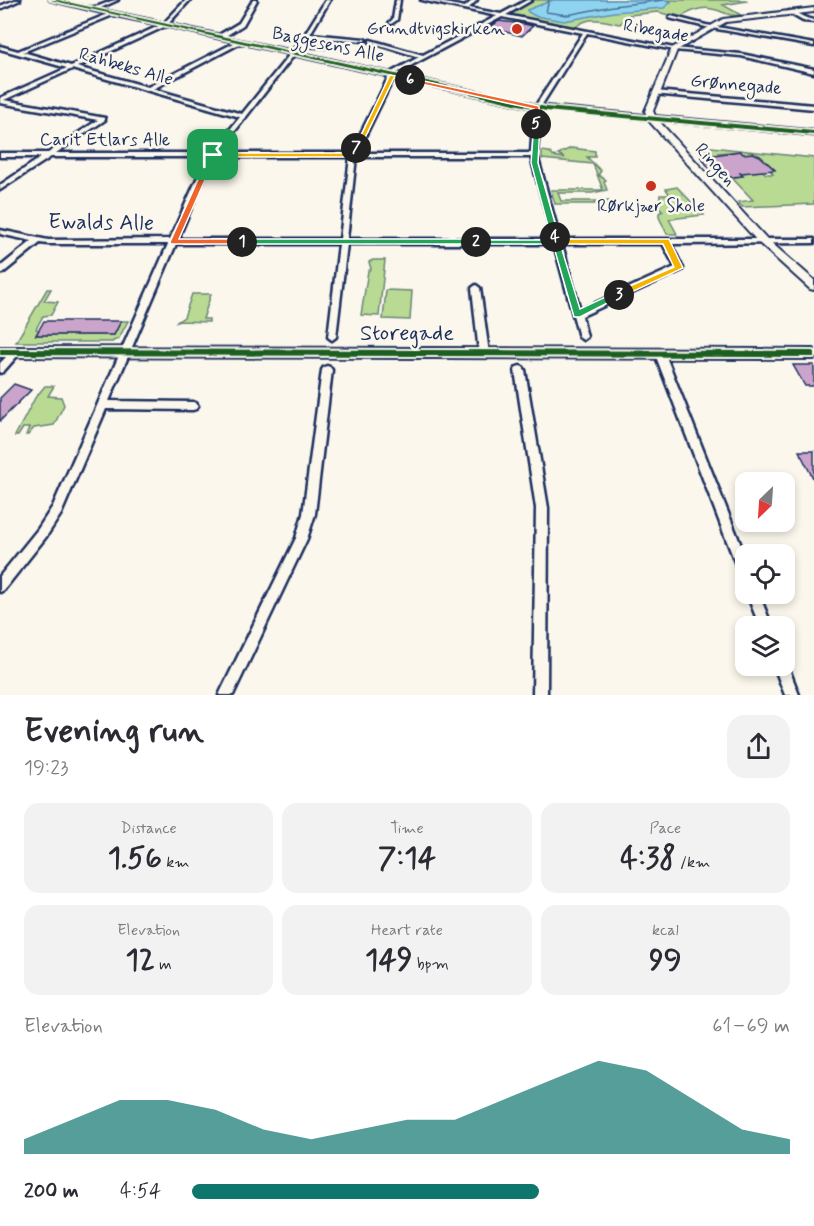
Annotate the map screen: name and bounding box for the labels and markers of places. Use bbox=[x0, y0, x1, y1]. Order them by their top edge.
place label: Grundtvigskirken bbox=[367, 17, 505, 41]
marker: Grundtvigskirken bbox=[510, 22, 524, 36]
pin: 6 bbox=[395, 65, 425, 95]
pin: 5 bbox=[521, 109, 551, 139]
pin bbox=[187, 129, 238, 180]
pin: 7 bbox=[341, 133, 371, 163]
marker: Rørkjær Skole bbox=[644, 179, 658, 193]
place label: Rørkjær Skole bbox=[597, 194, 705, 218]
pin: 4 bbox=[540, 222, 570, 252]
pin: 1 bbox=[227, 227, 257, 257]
pin: 2 bbox=[461, 227, 491, 257]
pin: 3 bbox=[604, 280, 634, 310]

